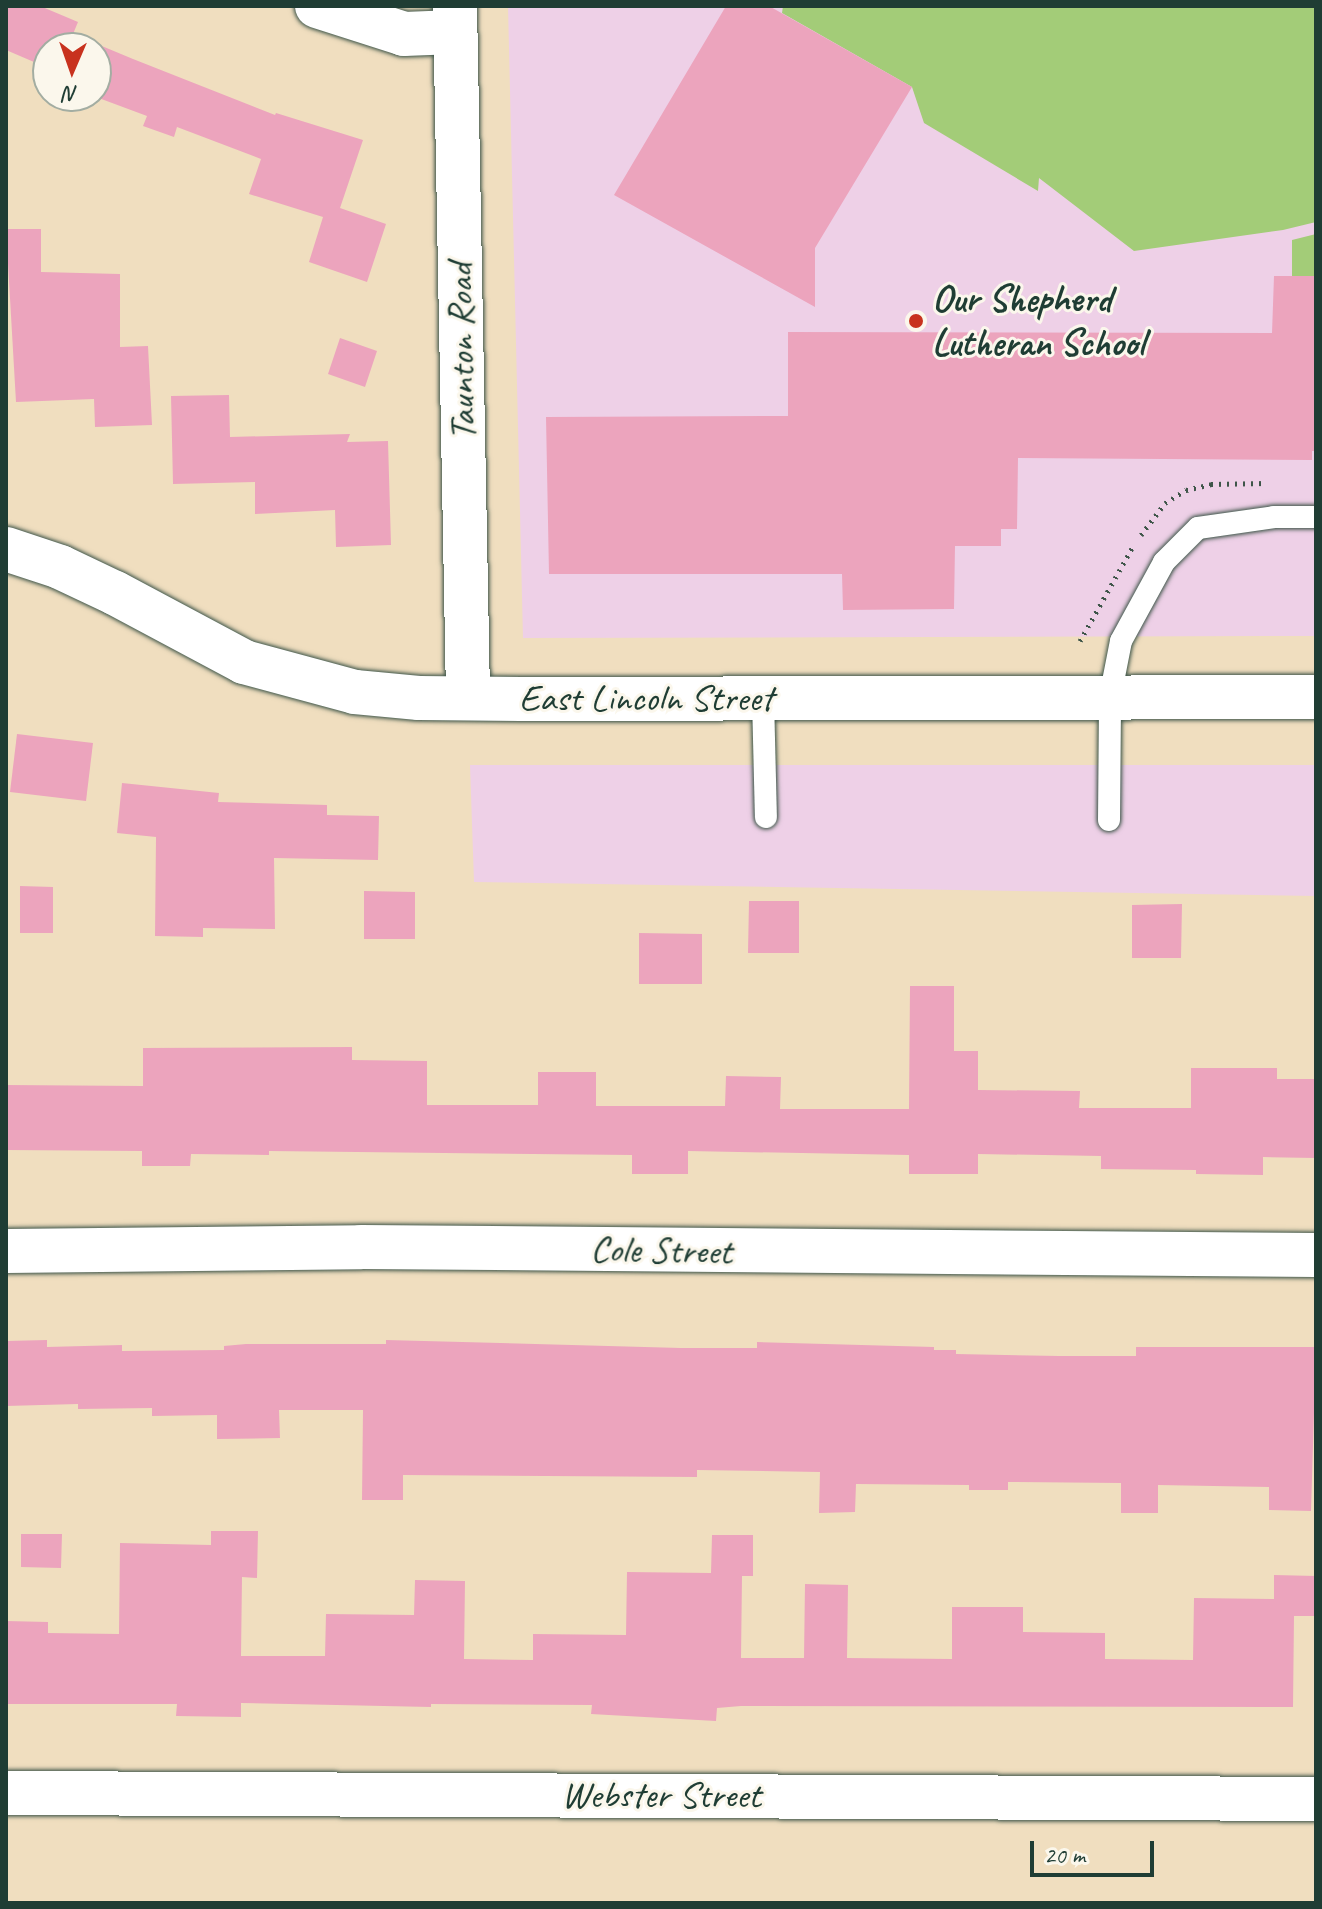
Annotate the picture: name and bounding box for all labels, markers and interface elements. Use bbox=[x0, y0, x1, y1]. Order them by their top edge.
north arrow bbox=[32, 32, 112, 112]
text: N bbox=[64, 80, 79, 108]
street label: Taunton Road bbox=[437, 263, 485, 441]
place label: Our Shepherd Lutheran School bbox=[932, 276, 1144, 366]
marker: Our Shepherd Lutheran School bbox=[907, 312, 925, 330]
street label: East Lincoln Street bbox=[519, 675, 773, 721]
street label: Cole Street bbox=[590, 1226, 732, 1274]
street label: Webster Street bbox=[561, 1772, 761, 1818]
scale bar bbox=[1034, 1825, 1158, 1875]
text: 20 m bbox=[1044, 1840, 1085, 1870]

